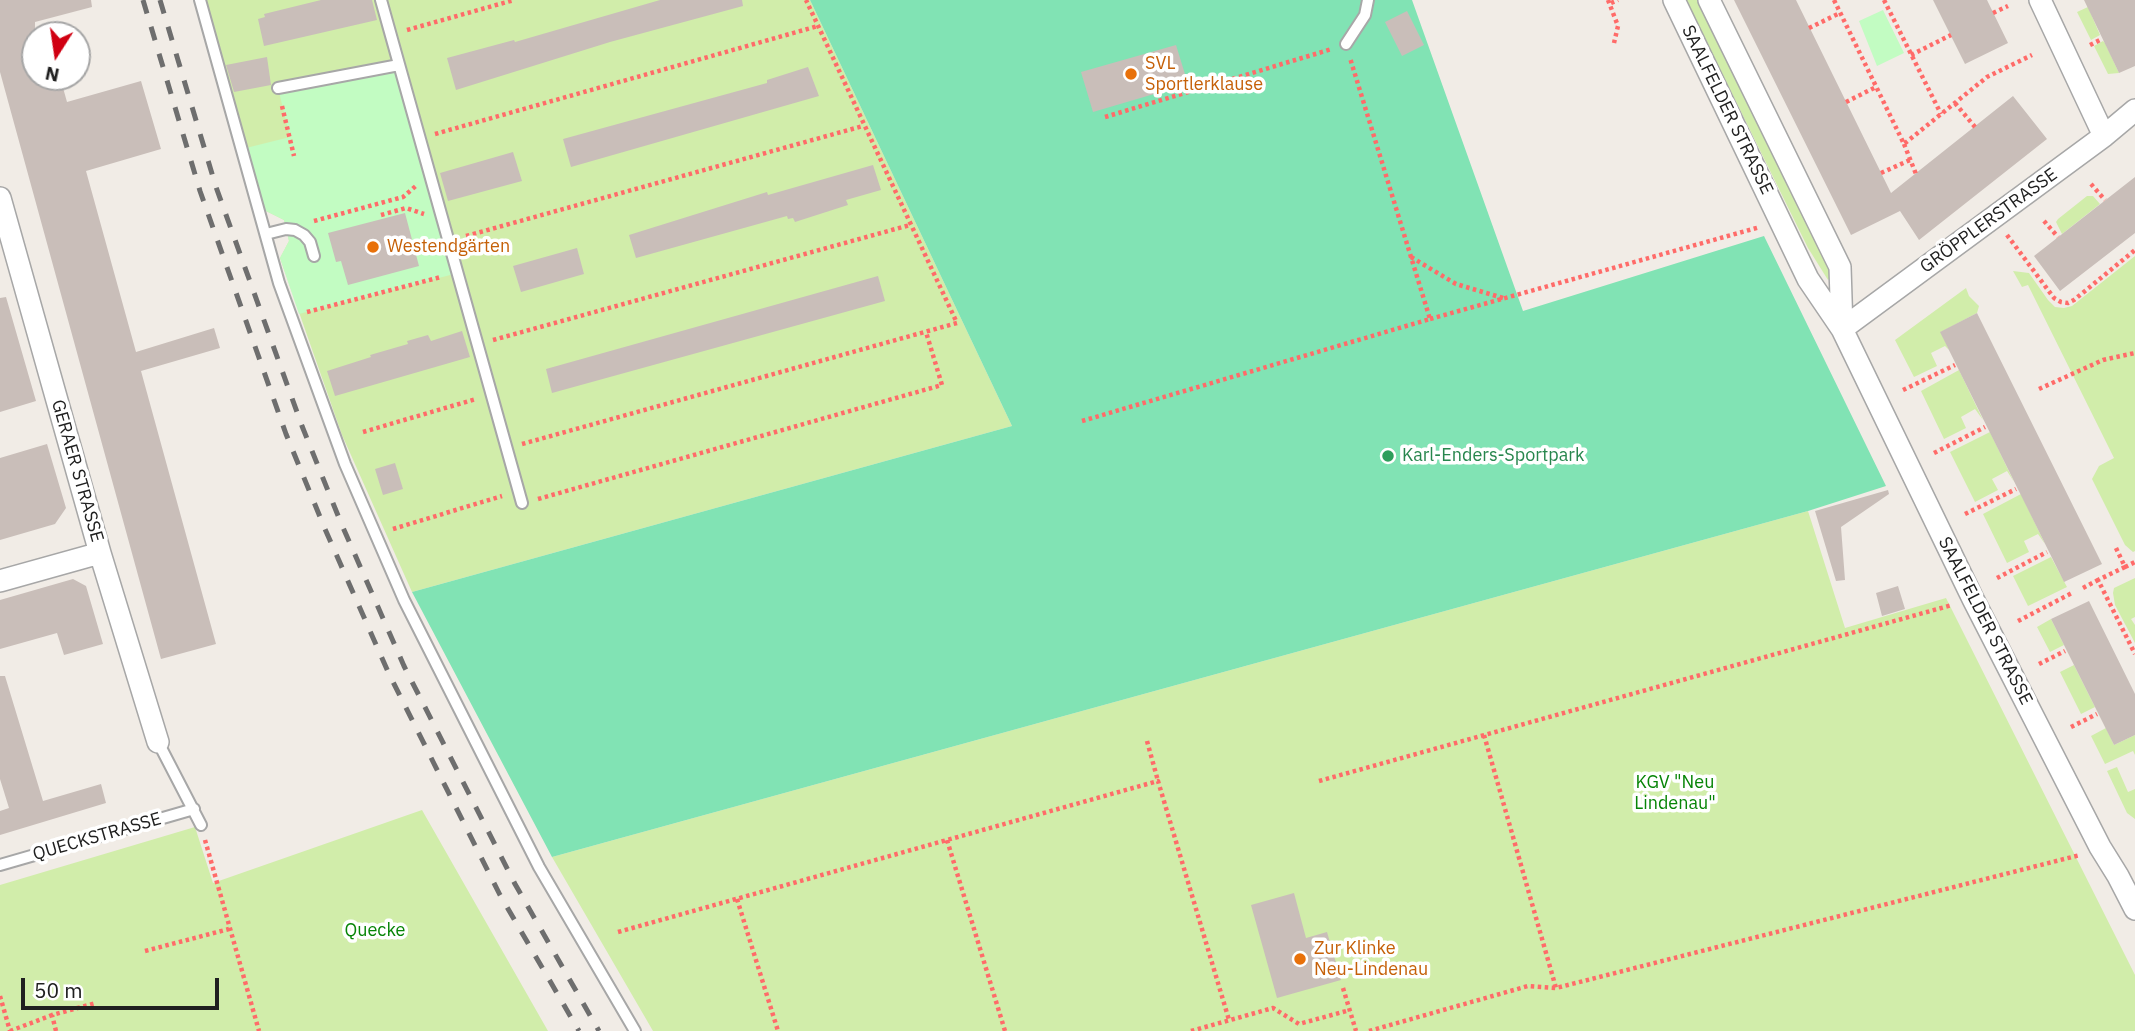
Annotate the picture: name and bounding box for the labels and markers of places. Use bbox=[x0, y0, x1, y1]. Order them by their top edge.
place label: SVL Sportlerklause bbox=[1145, 53, 1263, 96]
marker: SVL Sportlerklause bbox=[1123, 66, 1139, 82]
place label: Westendgärten bbox=[387, 236, 510, 258]
marker: Westendgärten bbox=[365, 239, 381, 255]
place label: Karl-Enders-Sportpark bbox=[1402, 445, 1584, 467]
marker: Karl-Enders-Sportpark bbox=[1380, 448, 1396, 464]
place label: Zur Klinke Neu-Lindenau bbox=[1314, 938, 1428, 981]
marker: Zur Klinke Neu-Lindenau bbox=[1292, 951, 1308, 967]

